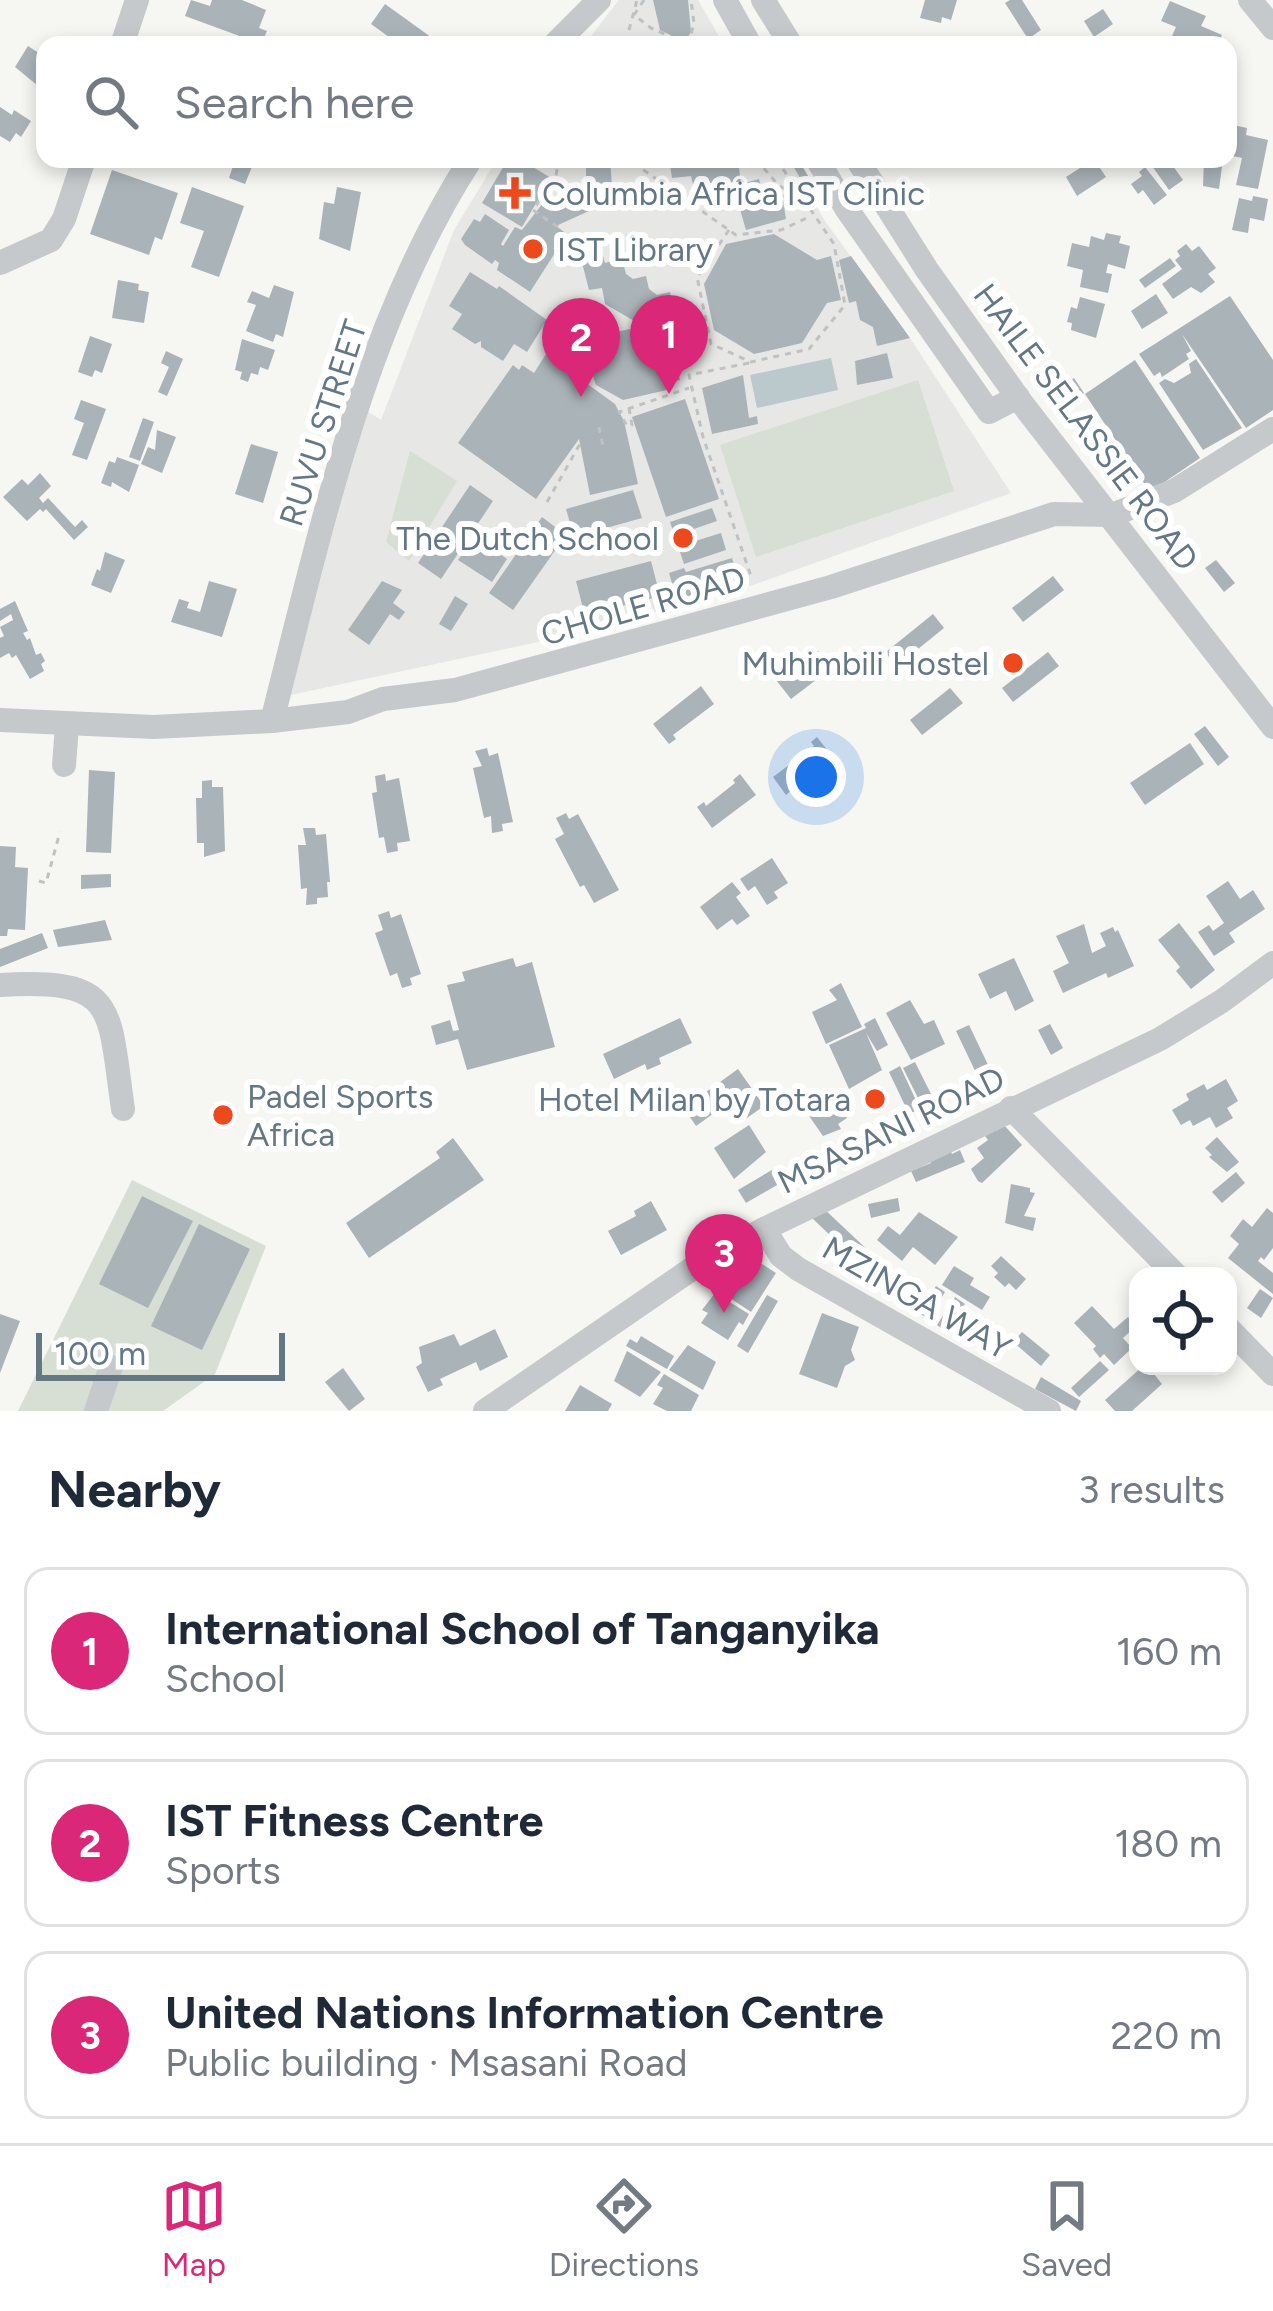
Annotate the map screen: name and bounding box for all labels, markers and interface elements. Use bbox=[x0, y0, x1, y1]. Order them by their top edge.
search box bbox=[36, 36, 1237, 168]
icon: search bbox=[78, 69, 144, 135]
text: Search here bbox=[174, 75, 414, 129]
place label: Columbia Africa IST Clinic bbox=[542, 174, 925, 213]
marker: Columbia Africa IST Clinic bbox=[499, 177, 531, 209]
place label: IST Library bbox=[557, 230, 714, 269]
marker: IST Library bbox=[520, 236, 546, 262]
street label: HAILE SELASSIE ROAD bbox=[966, 276, 1206, 578]
pin: 1 bbox=[630, 295, 708, 394]
pin: 2 bbox=[542, 298, 620, 397]
street label: RUVU STREET bbox=[271, 315, 375, 531]
place label: The Dutch School bbox=[396, 519, 659, 558]
marker: The Dutch School bbox=[670, 525, 696, 551]
street label: CHOLE ROAD bbox=[537, 558, 749, 654]
place label: Muhimbili Hostel bbox=[741, 644, 989, 683]
marker: Muhimbili Hostel bbox=[1000, 650, 1026, 676]
your location bbox=[786, 747, 846, 807]
street label: MSASANI ROAD bbox=[771, 1058, 1011, 1202]
place label: Padel Sports Africa bbox=[247, 1077, 433, 1154]
place label: Hotel Milan by Totara bbox=[538, 1080, 851, 1119]
marker: Hotel Milan by Totara bbox=[862, 1086, 888, 1112]
marker: Padel Sports Africa bbox=[210, 1102, 236, 1128]
pin: 3 bbox=[685, 1214, 763, 1313]
street label: MZINGA WAY bbox=[816, 1228, 1018, 1368]
map controls bbox=[1129, 1267, 1237, 1375]
button: locate bbox=[1129, 1267, 1237, 1375]
scale bar bbox=[36, 1327, 285, 1380]
text: 100 m bbox=[54, 1334, 146, 1373]
text: Nearby bbox=[48, 1459, 221, 1520]
text: 3 results bbox=[1078, 1466, 1225, 1513]
text: International School of Tanganyika bbox=[165, 1601, 880, 1655]
text: 1 bbox=[82, 1628, 98, 1675]
text: 160 m bbox=[1116, 1628, 1222, 1675]
text: School bbox=[165, 1655, 286, 1702]
text: IST Fitness Centre bbox=[165, 1793, 543, 1847]
text: 2 bbox=[79, 1820, 101, 1867]
text: 180 m bbox=[1114, 1820, 1222, 1867]
text: Sports bbox=[165, 1847, 281, 1894]
text: United Nations Information Centre bbox=[165, 1985, 884, 2039]
text: 3 bbox=[79, 2012, 101, 2059]
text: 220 m bbox=[1111, 2012, 1222, 2059]
text: Public building · Msasani Road bbox=[165, 2039, 688, 2086]
tab: Map bbox=[161, 2173, 227, 2284]
tab: Directions bbox=[549, 2173, 699, 2284]
tab: Saved bbox=[1021, 2173, 1112, 2284]

